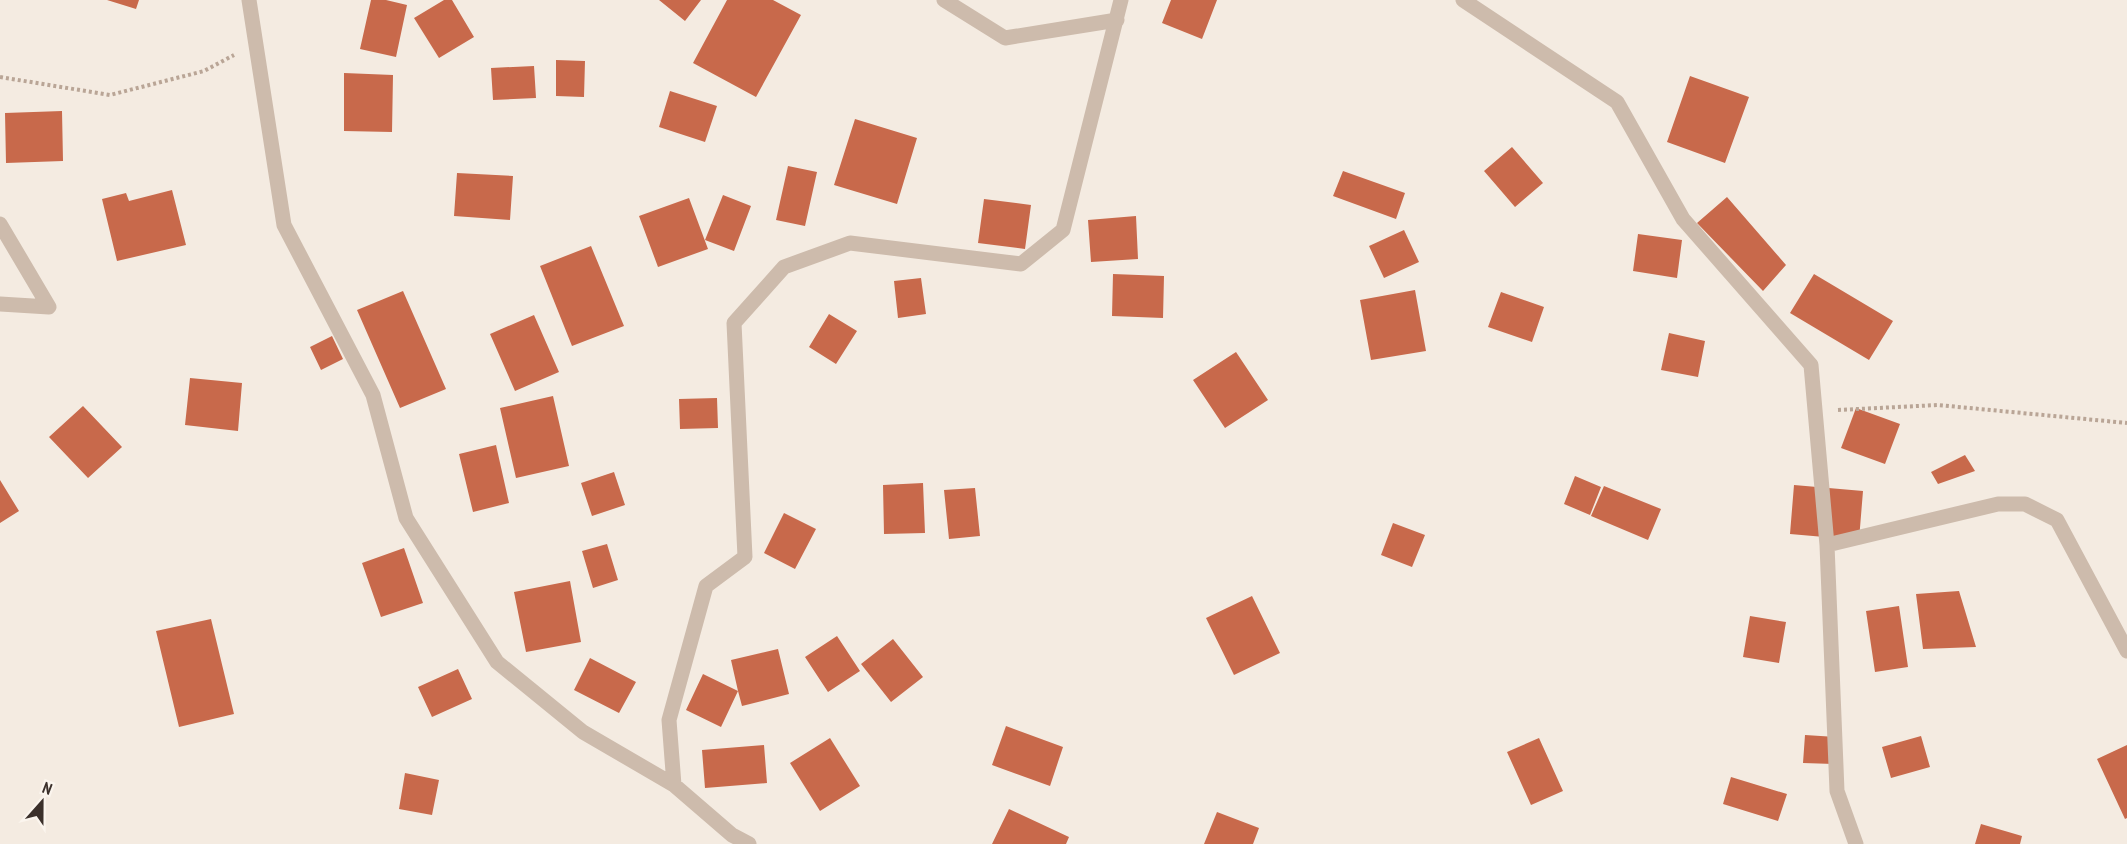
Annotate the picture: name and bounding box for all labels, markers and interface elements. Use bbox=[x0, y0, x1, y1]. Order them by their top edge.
north arrow bbox=[12, 772, 72, 832]
text: N bbox=[40, 777, 55, 799]

